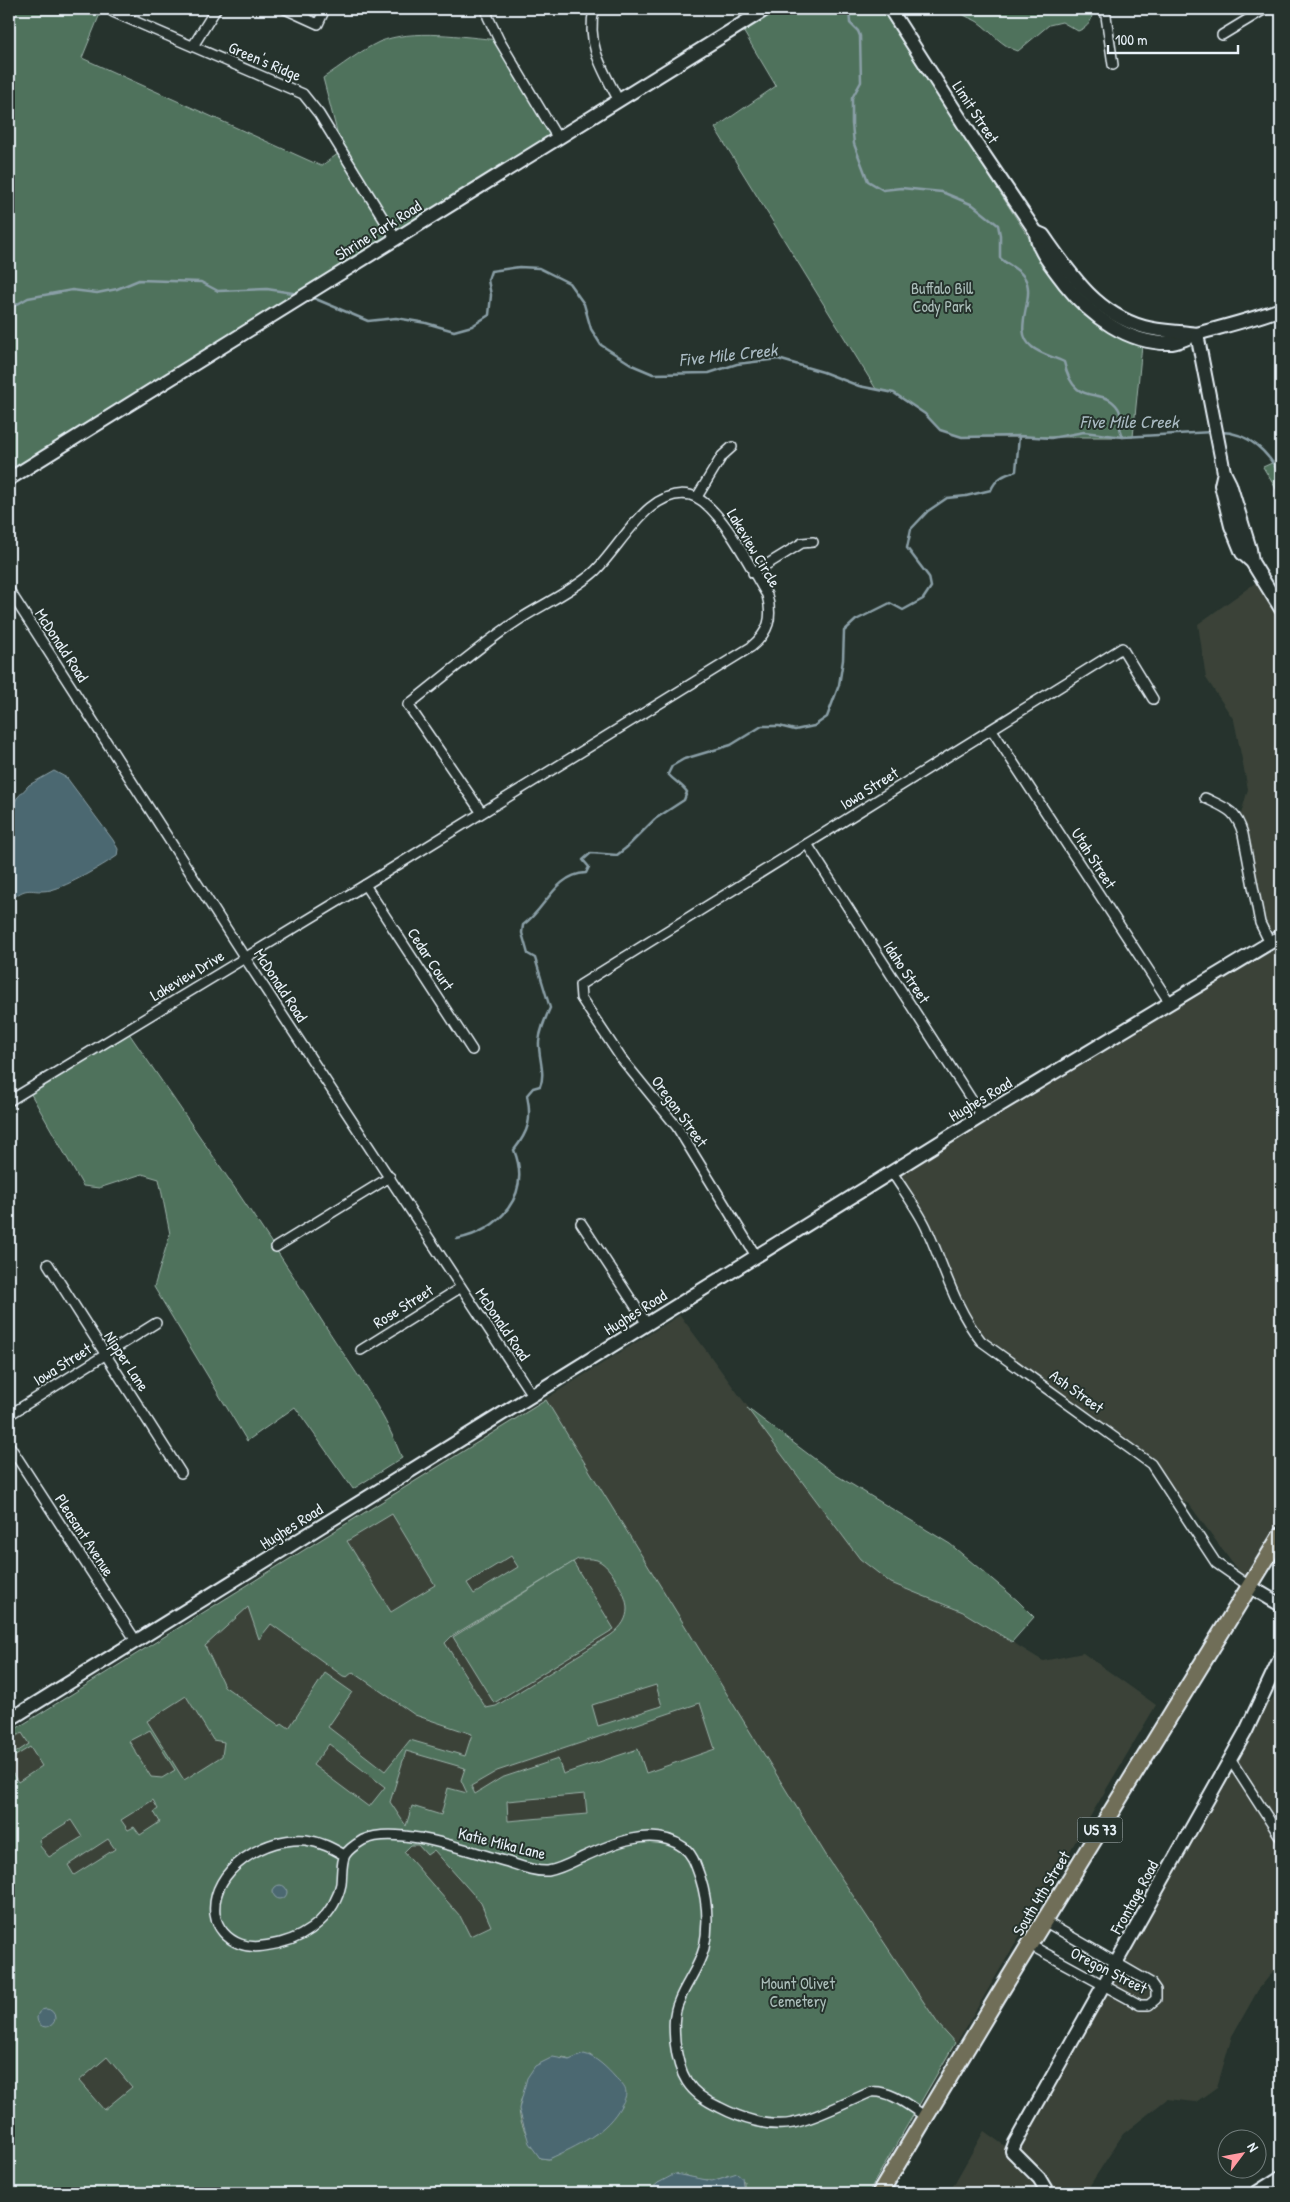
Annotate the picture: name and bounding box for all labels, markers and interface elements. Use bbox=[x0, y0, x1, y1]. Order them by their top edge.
scale bar bbox=[1108, 22, 1238, 54]
text: 100 m bbox=[1115, 29, 1148, 50]
street label: Green's Ridge bbox=[225, 36, 305, 86]
street label: Limit Street bbox=[948, 76, 1005, 148]
street label: Shrine Park Road bbox=[331, 195, 425, 265]
park label: Buffalo Bill Cody Park bbox=[911, 277, 973, 317]
water label: Five Mile Creek bbox=[678, 337, 780, 372]
water label: Five Mile Creek bbox=[1080, 409, 1180, 434]
street label: Lakeview Circle bbox=[722, 505, 786, 592]
street label: McDonald Road bbox=[30, 604, 94, 686]
street label: Iowa Street bbox=[836, 761, 903, 815]
street label: Utah Street bbox=[1066, 823, 1122, 893]
street label: Cedar Court bbox=[402, 923, 460, 995]
street label: Idaho Street bbox=[879, 936, 936, 1008]
street label: Lakeview Drive bbox=[146, 944, 229, 1006]
street label: McDonald Road bbox=[249, 944, 313, 1026]
street label: Oregon Street bbox=[647, 1071, 714, 1152]
street label: Hughes Road bbox=[944, 1072, 1016, 1126]
street label: Rose Street bbox=[369, 1279, 438, 1333]
street label: McDonald Road bbox=[470, 1283, 536, 1365]
street label: Hughes Road bbox=[599, 1284, 671, 1340]
street label: Nipper Lane bbox=[99, 1327, 155, 1396]
street label: Iowa Street bbox=[29, 1337, 96, 1391]
street label: Ash Street bbox=[1046, 1364, 1109, 1418]
street label: Pleasant Avenue bbox=[50, 1490, 120, 1581]
street label: Hughes Road bbox=[255, 1498, 327, 1554]
road number: US 73 bbox=[1078, 1818, 1122, 1842]
street label: Katie Mika Lane bbox=[456, 1822, 549, 1865]
street label: South 4th Street bbox=[1007, 1846, 1075, 1939]
street label: Frontage Road bbox=[1104, 1856, 1163, 1939]
street label: Oregon Street bbox=[1067, 1941, 1151, 1999]
park label: Mount Olivet Cemetery bbox=[761, 1972, 835, 2012]
north arrow bbox=[1218, 2130, 1268, 2180]
text: N bbox=[1243, 2139, 1264, 2156]

